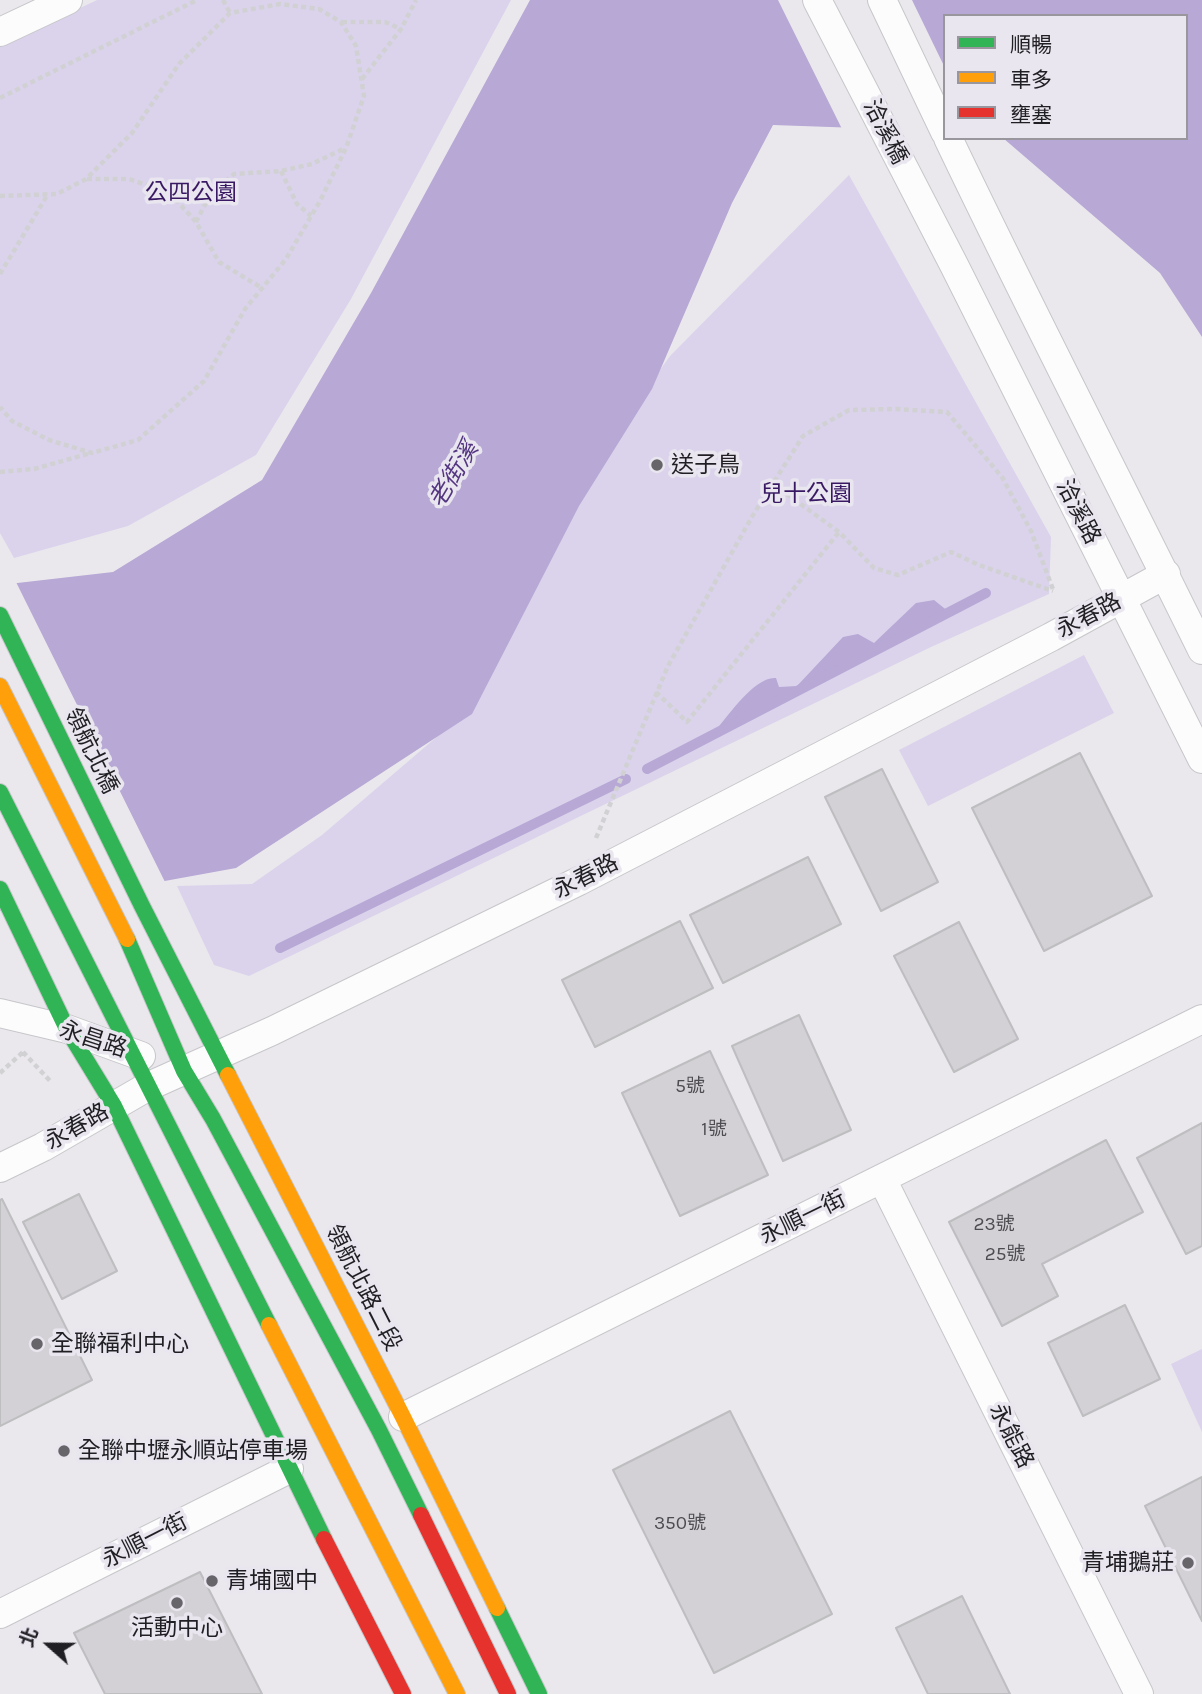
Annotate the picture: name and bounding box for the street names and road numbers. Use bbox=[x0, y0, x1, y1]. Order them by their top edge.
street label: 洽溪橋 bbox=[857, 95, 913, 169]
street label: 洽溪路 bbox=[1050, 475, 1106, 549]
street label: 永春路 bbox=[1052, 588, 1126, 644]
street label: 領航北橋 bbox=[58, 704, 124, 798]
street label: 永春路 bbox=[549, 849, 623, 905]
street label: 永昌路 bbox=[56, 1016, 130, 1064]
street label: 永春路 bbox=[40, 1098, 114, 1156]
street label: 永順一街 bbox=[756, 1185, 850, 1251]
street label: 領航北路二段 bbox=[319, 1220, 407, 1356]
street label: 永能路 bbox=[983, 1399, 1039, 1473]
street label: 永順一街 bbox=[98, 1508, 192, 1574]

